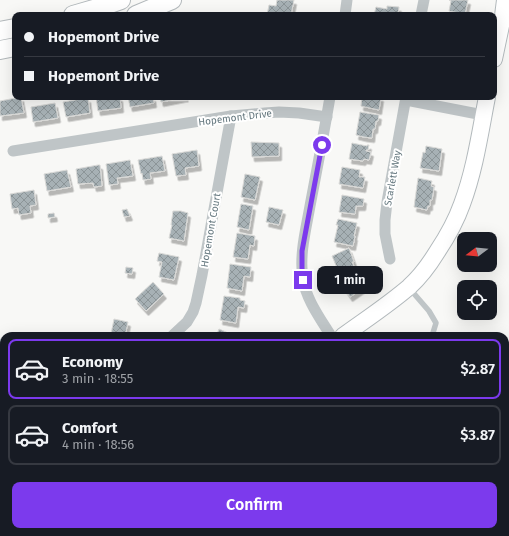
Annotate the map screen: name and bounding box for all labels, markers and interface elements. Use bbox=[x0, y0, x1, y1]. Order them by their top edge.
text: Hopemont Drive bbox=[48, 28, 159, 46]
text: Hopemont Drive bbox=[48, 67, 159, 85]
street label: Hopemont Drive bbox=[198, 108, 273, 128]
route start bbox=[313, 136, 331, 154]
street label: Scarlett Way bbox=[382, 150, 404, 207]
street label: Hopemont Court bbox=[199, 192, 223, 268]
north arrow bbox=[457, 232, 497, 272]
map controls bbox=[457, 232, 497, 320]
callout: 1 min bbox=[317, 266, 383, 294]
route end bbox=[294, 271, 312, 289]
text: 1 min bbox=[334, 272, 366, 287]
button: locate bbox=[457, 280, 497, 320]
icon: car bbox=[14, 351, 50, 387]
text: Economy bbox=[62, 353, 123, 371]
text: $2.87 bbox=[460, 360, 495, 378]
text: 3 min · 18:55 bbox=[62, 371, 133, 386]
icon: car bbox=[14, 417, 50, 453]
text: Comfort bbox=[62, 419, 118, 437]
text: $3.87 bbox=[460, 426, 495, 444]
text: 4 min · 18:56 bbox=[62, 437, 134, 452]
button: Confirm bbox=[12, 482, 497, 528]

